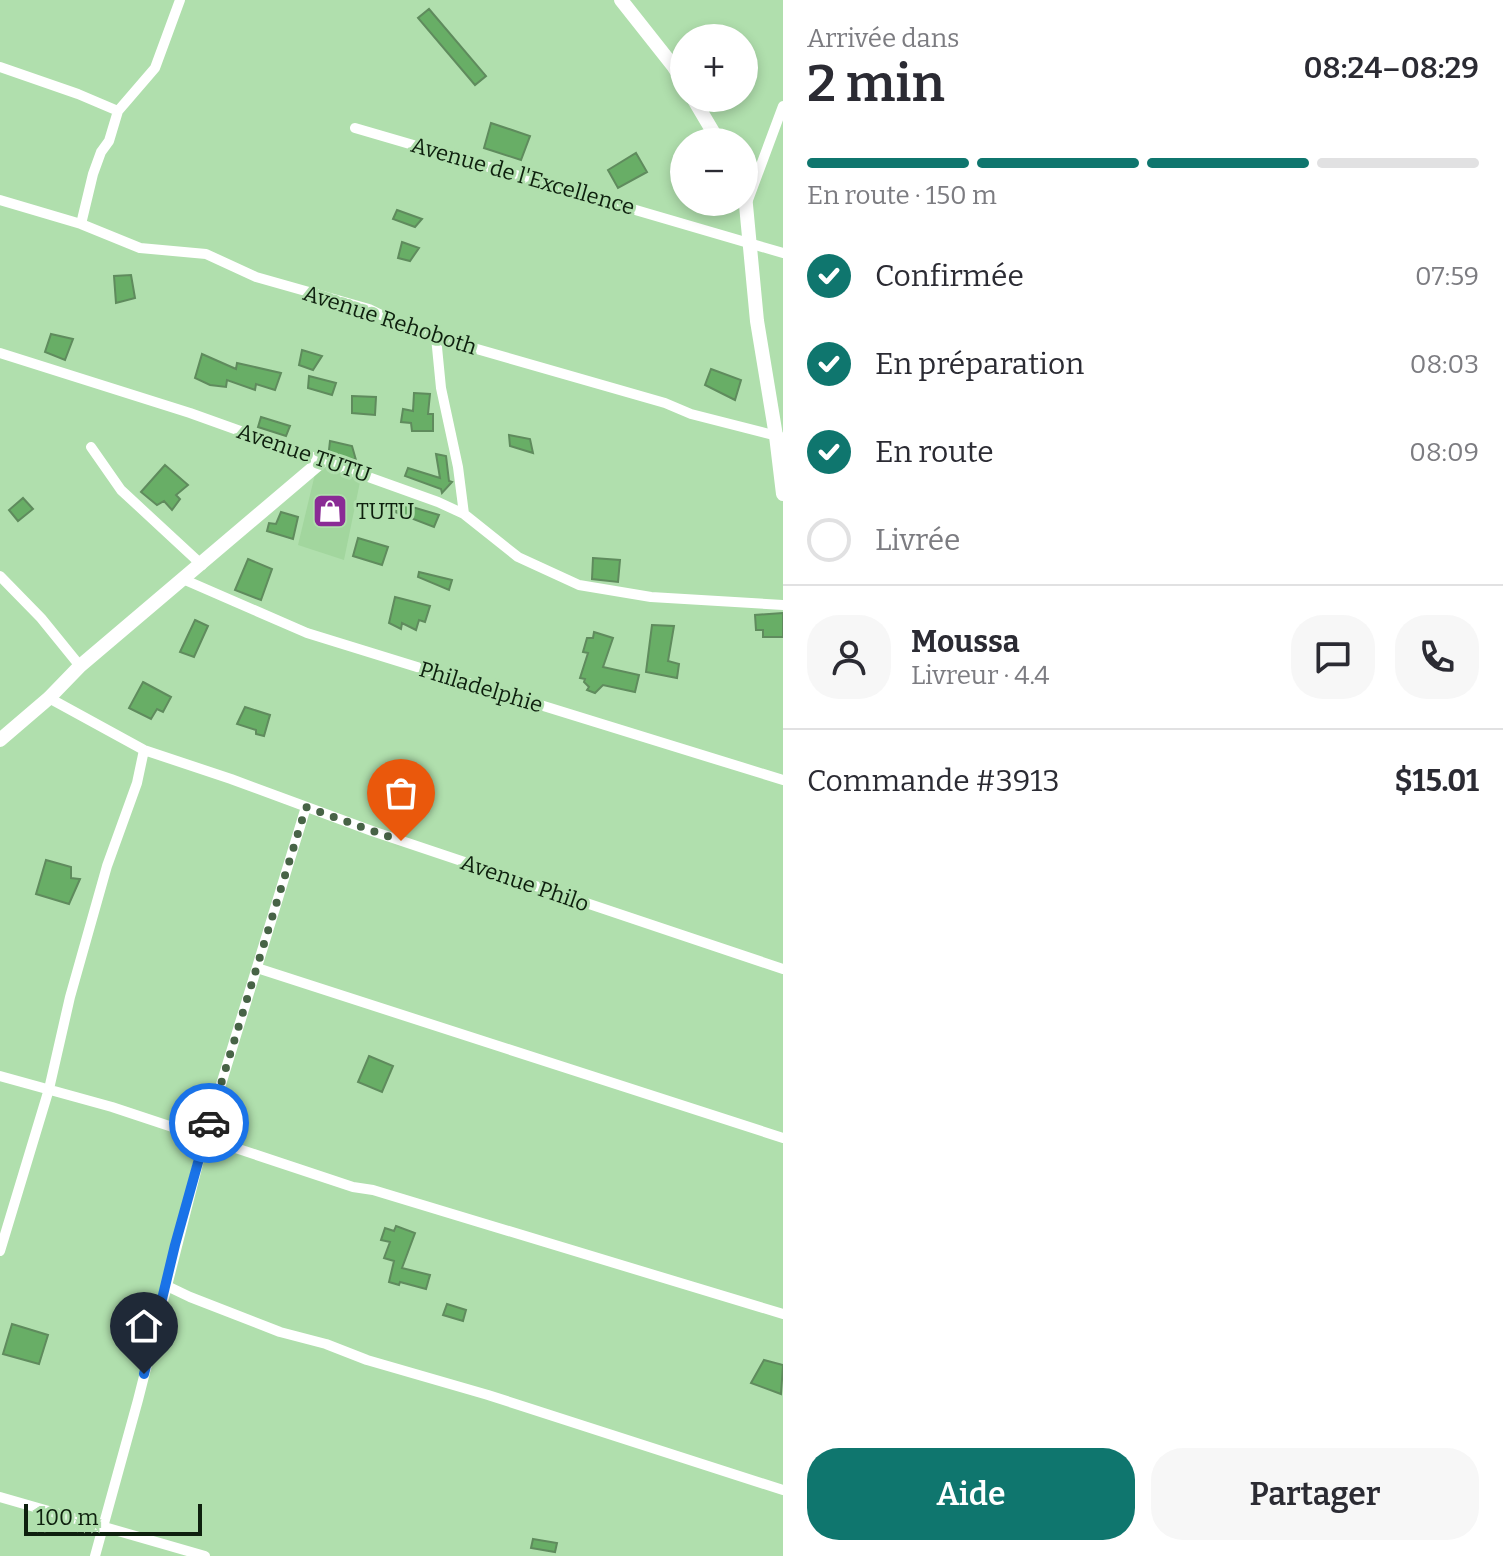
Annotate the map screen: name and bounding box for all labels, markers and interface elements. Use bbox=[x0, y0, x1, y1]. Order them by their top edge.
text: Arrivée dans bbox=[807, 23, 960, 54]
map controls bbox=[670, 24, 758, 216]
button: + bbox=[670, 24, 758, 112]
text: 08:24–08:29 bbox=[1303, 50, 1479, 86]
text: 2 min bbox=[807, 52, 945, 115]
button: − bbox=[670, 128, 758, 216]
street label: Avenue de l'Excellence bbox=[408, 131, 638, 221]
text: En route · 150 m bbox=[807, 180, 997, 211]
icon: check bbox=[807, 254, 851, 298]
text: Confirmée bbox=[875, 258, 1024, 294]
text: 07:59 bbox=[1415, 261, 1479, 292]
street label: Avenue Rehoboth bbox=[300, 279, 481, 361]
icon: check bbox=[807, 342, 851, 386]
text: En préparation bbox=[875, 346, 1084, 382]
text: 08:03 bbox=[1410, 349, 1479, 380]
street label: Avenue TUTU bbox=[233, 417, 375, 489]
icon: check bbox=[807, 430, 851, 474]
text: En route bbox=[875, 434, 994, 470]
text: 08:09 bbox=[1409, 437, 1479, 468]
shop icon: TUTU bbox=[311, 492, 349, 530]
place label: TUTU bbox=[356, 498, 414, 525]
text: Livrée bbox=[875, 522, 961, 558]
button: person bbox=[807, 615, 891, 699]
button: chat bbox=[1291, 615, 1375, 699]
button: phone bbox=[1395, 615, 1479, 699]
text: Moussa bbox=[911, 624, 1020, 660]
street label: Philadelphie bbox=[416, 655, 546, 719]
text: Livreur · 4.4 bbox=[911, 660, 1049, 691]
pin bbox=[367, 759, 435, 841]
text: Commande #3913 bbox=[807, 763, 1060, 799]
text: $15.01 bbox=[1395, 763, 1479, 799]
icon: bag bbox=[379, 771, 423, 815]
street label: Avenue Philo bbox=[457, 848, 593, 918]
courier bbox=[169, 1083, 249, 1163]
icon: car bbox=[187, 1101, 231, 1145]
pin bbox=[110, 1292, 178, 1374]
icon: home bbox=[122, 1304, 166, 1348]
button: Aide bbox=[807, 1448, 1135, 1540]
button: Partager bbox=[1151, 1448, 1479, 1540]
scale bar bbox=[24, 1500, 202, 1536]
text: 100 m bbox=[36, 1504, 99, 1531]

